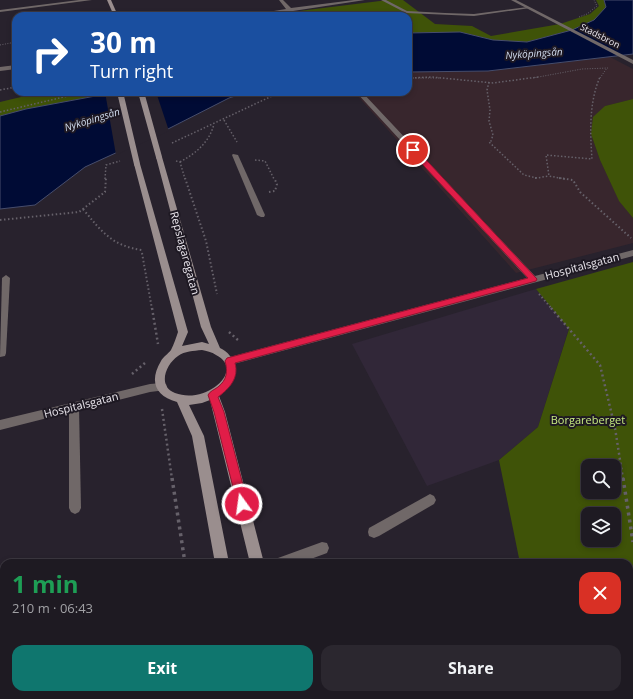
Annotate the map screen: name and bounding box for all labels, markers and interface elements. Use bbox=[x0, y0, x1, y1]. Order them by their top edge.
street label: Stadsbron bbox=[578, 20, 622, 51]
text: 30 m bbox=[90, 23, 157, 61]
icon: right bbox=[24, 28, 76, 80]
water label: Nyköpingsån bbox=[505, 44, 563, 62]
text: Turn right bbox=[90, 59, 173, 83]
water label: Nyköpingsån bbox=[63, 104, 122, 134]
pin bbox=[396, 133, 430, 167]
icon: arrive bbox=[402, 139, 424, 161]
street label: Repslagaregatan bbox=[167, 210, 204, 296]
street label: Hospitalsgatan bbox=[543, 248, 621, 283]
street label: Hospitalsgatan bbox=[42, 388, 120, 421]
park label: Borgareberget bbox=[551, 412, 625, 427]
map controls bbox=[581, 459, 621, 547]
button: search bbox=[581, 459, 621, 499]
position arrow bbox=[221, 483, 263, 525]
button: layers bbox=[581, 507, 621, 547]
text: 1 min bbox=[12, 567, 79, 600]
button: close bbox=[579, 572, 621, 614]
text: 210 m · 06:43 bbox=[12, 599, 93, 617]
button: Exit bbox=[12, 645, 313, 691]
button: Share bbox=[321, 645, 621, 691]

